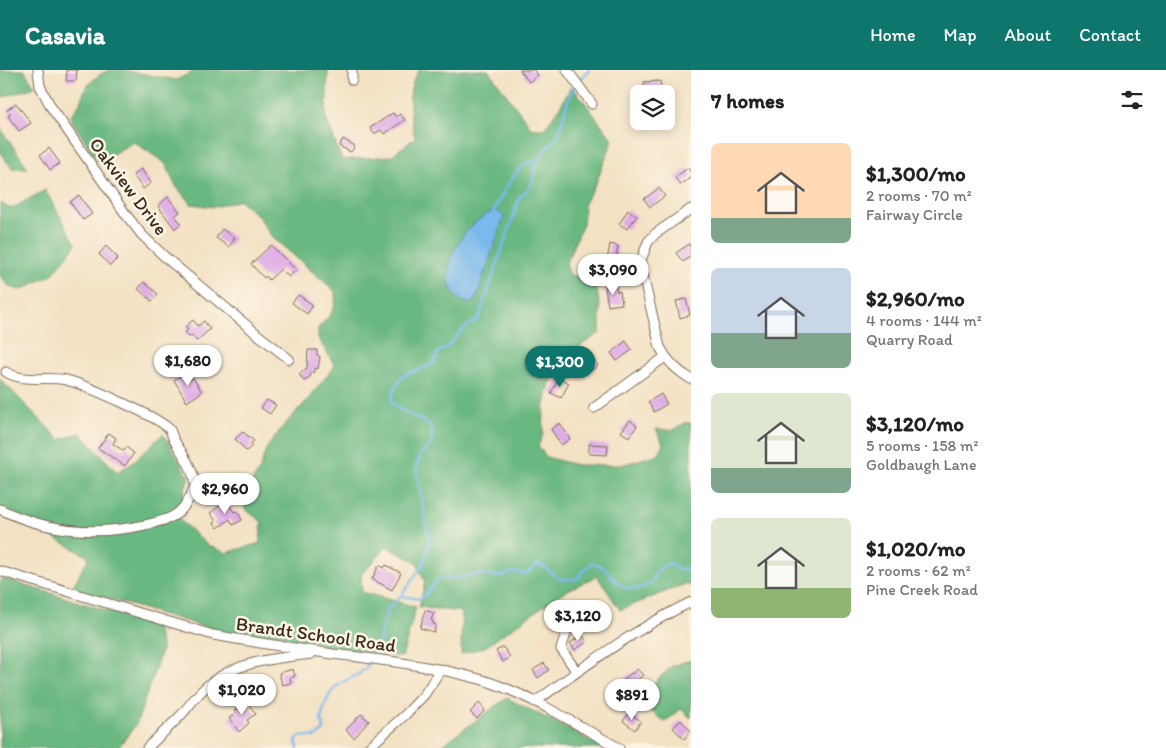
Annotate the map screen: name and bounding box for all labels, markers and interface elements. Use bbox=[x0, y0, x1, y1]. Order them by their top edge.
text: Casavia bbox=[25, 21, 105, 50]
text: Home bbox=[870, 24, 916, 46]
text: Map bbox=[944, 24, 977, 46]
text: About bbox=[1005, 24, 1051, 46]
text: Contact bbox=[1079, 24, 1141, 46]
map controls bbox=[630, 85, 675, 130]
button: layers bbox=[630, 85, 675, 130]
icon: filters bbox=[1118, 86, 1146, 114]
text: 7 homes bbox=[711, 88, 785, 113]
street label: Oakview Drive bbox=[84, 133, 173, 240]
text: $1,300/mo bbox=[866, 161, 966, 186]
icon: home bbox=[751, 163, 811, 223]
text: 2 rooms · 70 m² bbox=[866, 186, 972, 205]
text: Fairway Circle bbox=[866, 205, 963, 224]
pin: $3,090 bbox=[572, 254, 654, 296]
text: $3,090 bbox=[589, 260, 637, 279]
text: $2,960/mo bbox=[866, 286, 965, 311]
icon: home bbox=[751, 288, 811, 348]
text: 4 rooms · 144 m² bbox=[866, 311, 982, 330]
text: Quarry Road bbox=[866, 330, 953, 349]
pin: $1,680 bbox=[147, 344, 229, 387]
pin: $1,300 bbox=[519, 346, 601, 388]
text: $1,680 bbox=[165, 351, 211, 370]
text: $1,300 bbox=[536, 352, 584, 371]
text: $3,120/mo bbox=[866, 411, 964, 436]
icon: home bbox=[751, 413, 811, 473]
text: 5 rooms · 158 m² bbox=[866, 436, 978, 455]
text: Goldbaugh Lane bbox=[866, 455, 977, 474]
pin: $2,960 bbox=[184, 472, 266, 515]
text: $2,960 bbox=[201, 479, 249, 498]
text: $1,020/mo bbox=[866, 536, 965, 561]
icon: home bbox=[751, 538, 811, 598]
text: 2 rooms · 62 m² bbox=[866, 561, 971, 580]
text: Pine Creek Road bbox=[866, 580, 978, 599]
pin: $3,120 bbox=[537, 600, 619, 642]
text: $3,120 bbox=[555, 606, 601, 625]
street label: Brandt School Road bbox=[234, 612, 397, 657]
pin: $1,020 bbox=[201, 674, 283, 716]
pin: $891 bbox=[602, 678, 662, 721]
text: $1,020 bbox=[218, 680, 266, 699]
text: $891 bbox=[616, 685, 648, 704]

